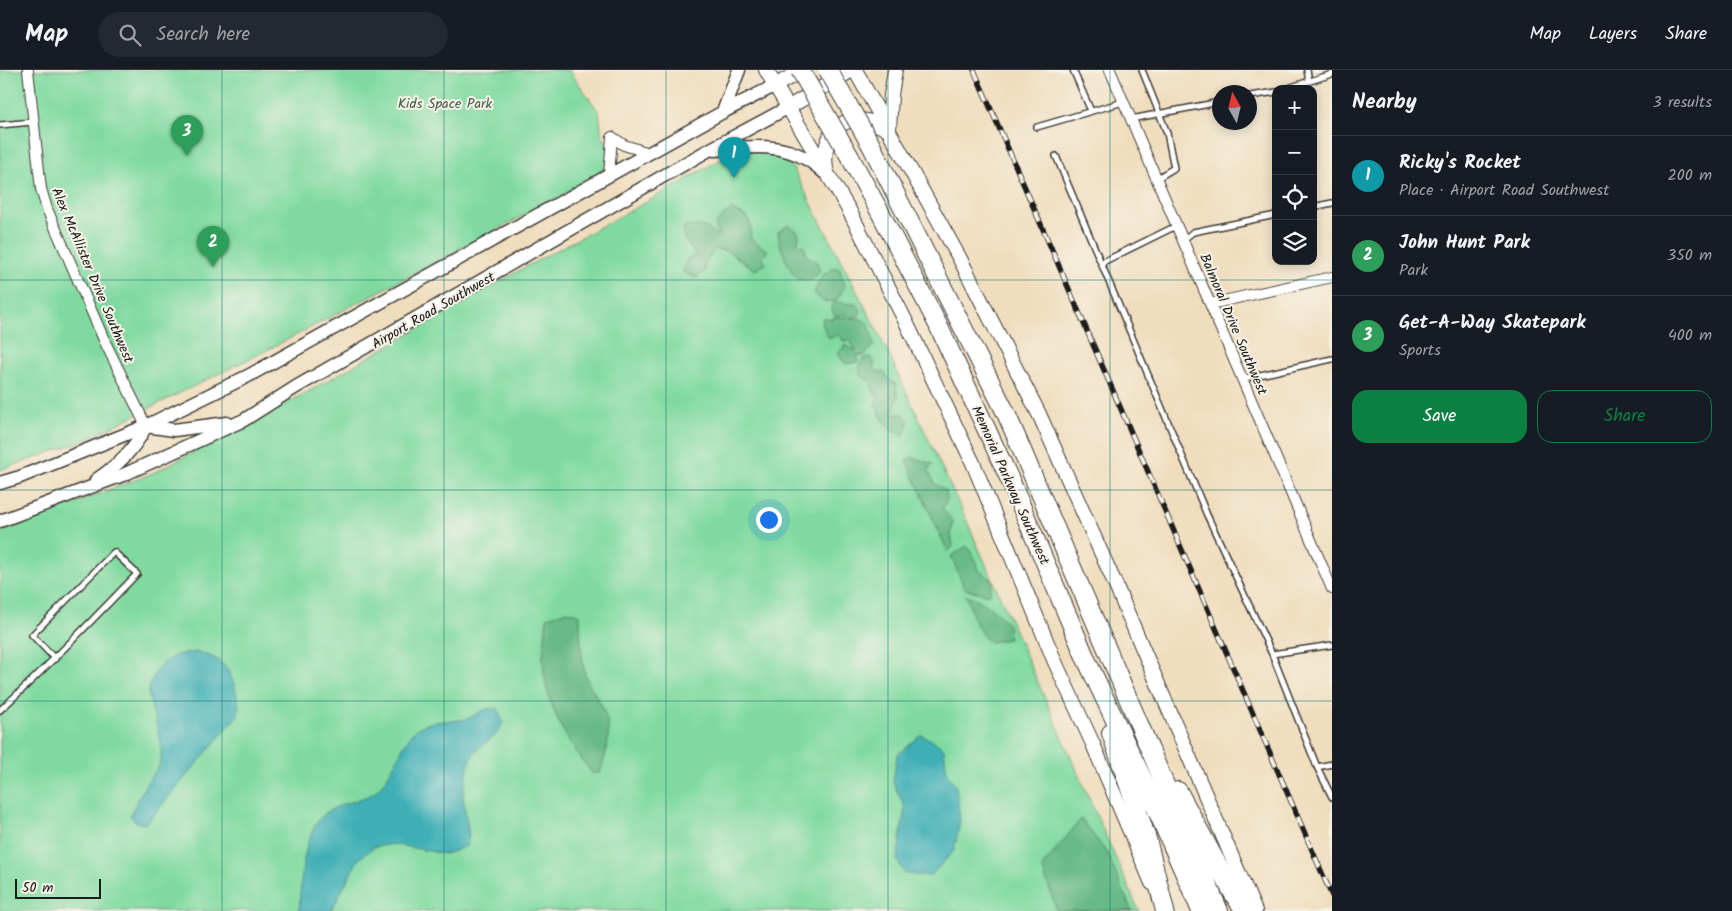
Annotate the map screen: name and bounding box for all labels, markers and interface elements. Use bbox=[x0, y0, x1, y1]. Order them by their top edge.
search box bbox=[98, 12, 448, 57]
text: Map bbox=[25, 15, 68, 54]
text: Search here bbox=[156, 20, 250, 50]
text: Map bbox=[1530, 20, 1561, 49]
text: Layers bbox=[1589, 20, 1637, 49]
text: Share bbox=[1665, 20, 1707, 49]
icon: search bbox=[116, 21, 144, 49]
north arrow bbox=[1212, 85, 1257, 130]
map controls bbox=[1272, 85, 1317, 265]
button: + bbox=[1272, 85, 1317, 130]
text: Nearby bbox=[1352, 86, 1417, 119]
text: 3 results bbox=[1653, 90, 1712, 115]
park label: Kids Space Park bbox=[398, 93, 493, 115]
pin: 3 bbox=[171, 115, 203, 156]
button: − bbox=[1272, 130, 1317, 175]
pin: 1 bbox=[718, 137, 750, 178]
text: Ricky's Rocket bbox=[1399, 148, 1521, 178]
text: 1 bbox=[1366, 163, 1370, 188]
text: 200 m bbox=[1668, 163, 1712, 188]
button: locate bbox=[1272, 175, 1317, 220]
text: Place · Airport Road Southwest bbox=[1399, 178, 1609, 203]
street label: Alex McAllister Drive Southwest bbox=[45, 184, 139, 367]
button: layers bbox=[1272, 220, 1317, 265]
pin: 2 bbox=[197, 226, 229, 267]
text: John Hunt Park bbox=[1399, 228, 1530, 258]
text: 2 bbox=[1363, 243, 1373, 268]
text: 350 m bbox=[1667, 243, 1712, 268]
street label: Balmoral Drive Southwest bbox=[1193, 250, 1273, 399]
text: Park bbox=[1399, 258, 1428, 283]
street label: Airport Road Southwest bbox=[368, 266, 500, 355]
text: Get-A-Way Skatepark bbox=[1399, 308, 1586, 338]
text: 3 bbox=[1364, 323, 1372, 348]
text: 400 m bbox=[1668, 323, 1712, 348]
text: Sports bbox=[1399, 338, 1441, 363]
button: Save bbox=[1352, 390, 1527, 443]
button: Share bbox=[1537, 390, 1712, 443]
street label: Memorial Parkway Southwest bbox=[965, 402, 1055, 569]
your location bbox=[756, 507, 782, 533]
scale bar bbox=[15, 876, 101, 899]
text: 50 m bbox=[22, 877, 53, 899]

